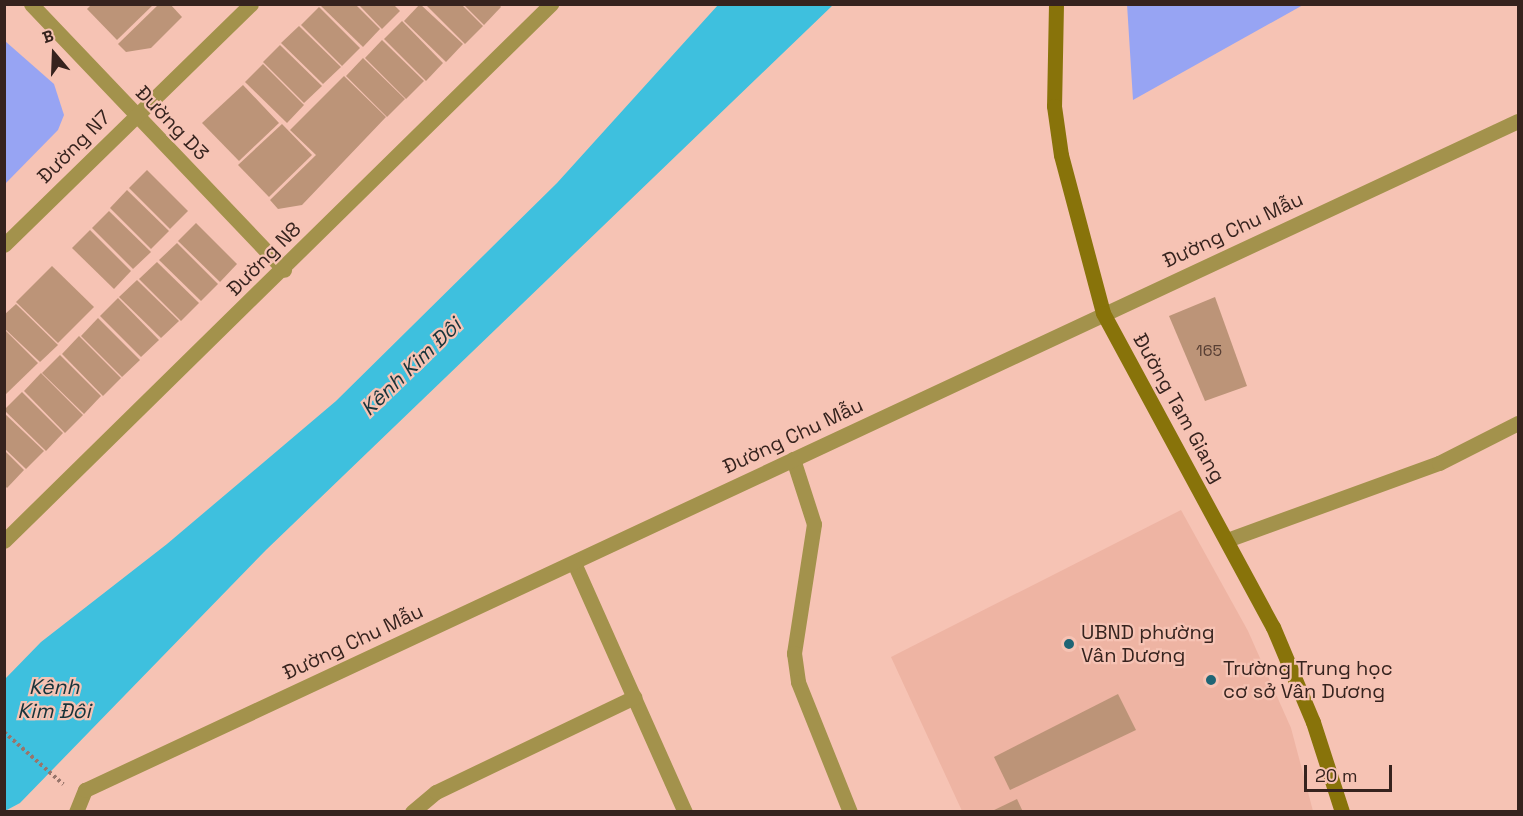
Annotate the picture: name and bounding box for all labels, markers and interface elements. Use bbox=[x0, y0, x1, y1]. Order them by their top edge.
north arrow bbox=[24, 24, 84, 84]
text: B bbox=[40, 25, 56, 48]
street label: Đường D3 bbox=[131, 81, 213, 165]
street label: Đường N7 bbox=[33, 106, 115, 188]
street label: Đường Chu Mẫu bbox=[1159, 187, 1307, 273]
street label: Đường N8 bbox=[222, 217, 306, 301]
water label: Kênh Kim Đôi bbox=[356, 313, 466, 421]
street label: Đường Tam Giang bbox=[1128, 329, 1230, 487]
house number: 165 bbox=[1196, 341, 1222, 361]
street label: Đường Chu Mẫu bbox=[719, 393, 867, 479]
street label: Đường Chu Mẫu bbox=[279, 599, 427, 685]
place label: UBND phường Vân Dương bbox=[1081, 620, 1215, 667]
marker: UBND phường Vân Dương bbox=[1062, 637, 1076, 651]
place label: Trường Trung học cơ sở Vân Dương bbox=[1223, 656, 1393, 703]
marker: Trường Trung học cơ sở Vân Dương bbox=[1204, 673, 1218, 687]
water label: Kênh Kim Đôi bbox=[17, 674, 91, 724]
scale bar bbox=[1307, 753, 1396, 791]
text: 20 m bbox=[1315, 764, 1358, 787]

